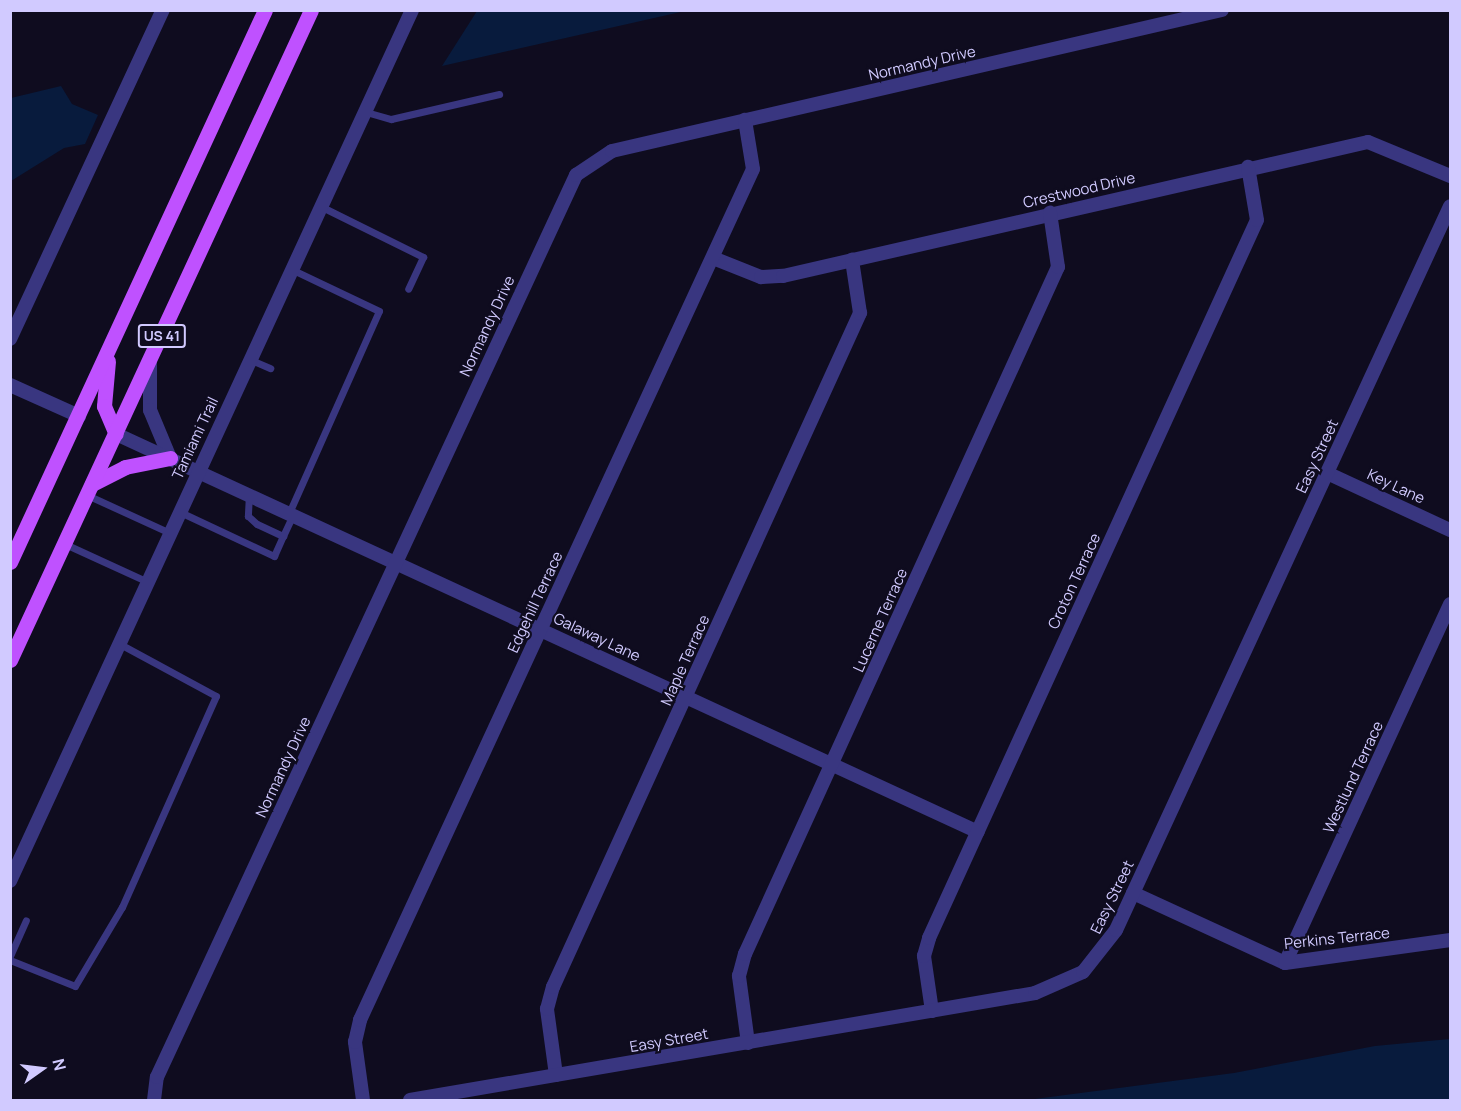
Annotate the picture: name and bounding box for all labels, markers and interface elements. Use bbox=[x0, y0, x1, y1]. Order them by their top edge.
street label: Normandy Drive bbox=[867, 42, 977, 84]
street label: Crestwood Drive bbox=[1021, 168, 1137, 212]
street label: Normandy Drive bbox=[456, 273, 518, 379]
road number: US 41 bbox=[136, 325, 188, 347]
street label: Tamiami Trail bbox=[168, 394, 222, 482]
street label: Easy Street bbox=[1292, 416, 1342, 496]
street label: Key Lane bbox=[1364, 465, 1428, 507]
street label: Croton Terrace bbox=[1044, 530, 1104, 632]
street label: Edgehill Terrace bbox=[504, 548, 566, 656]
street label: Lucerne Terrace bbox=[849, 565, 911, 675]
street label: Galaway Lane bbox=[551, 609, 643, 665]
street label: Maple Terrace bbox=[657, 612, 713, 708]
street label: Normandy Drive bbox=[252, 714, 314, 820]
street label: Westlund Terrace bbox=[1319, 718, 1387, 836]
street label: Easy Street bbox=[1087, 857, 1137, 937]
street label: Perkins Terrace bbox=[1283, 924, 1391, 952]
street label: Easy Street bbox=[628, 1024, 710, 1056]
north arrow bbox=[12, 1039, 72, 1099]
text: N bbox=[47, 1056, 72, 1073]

